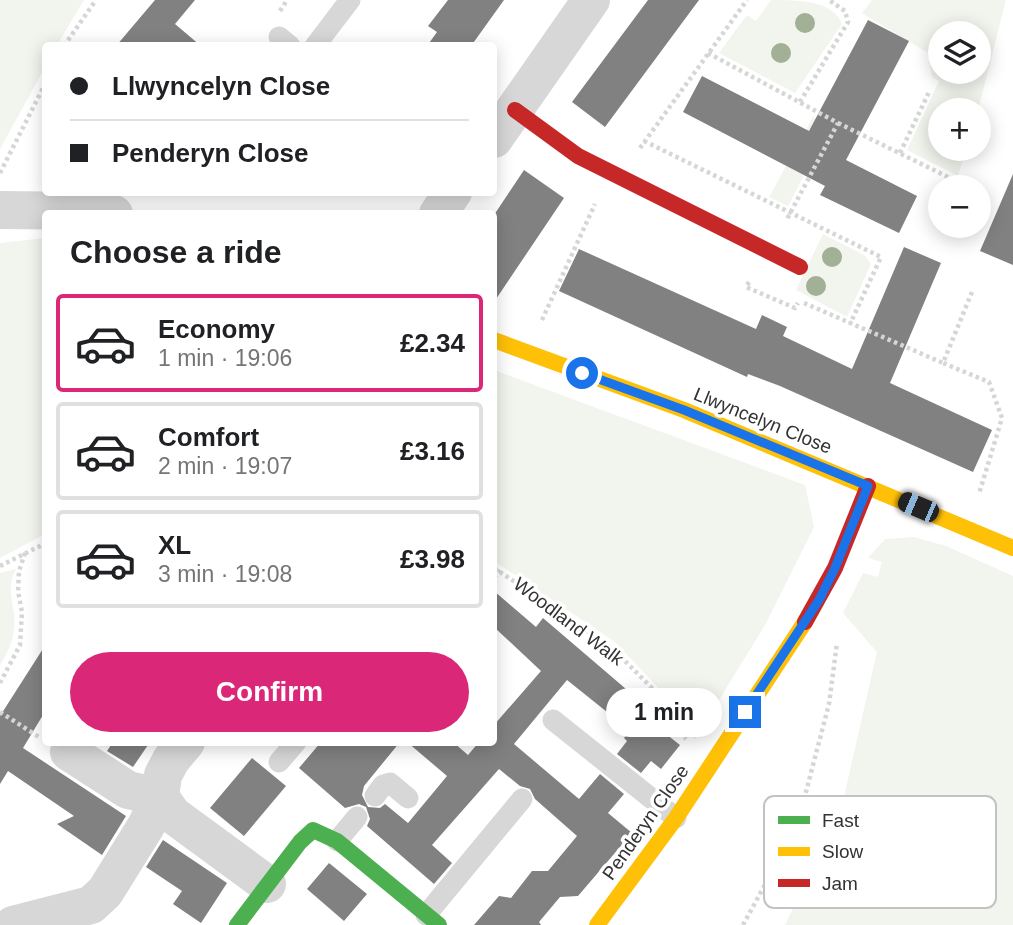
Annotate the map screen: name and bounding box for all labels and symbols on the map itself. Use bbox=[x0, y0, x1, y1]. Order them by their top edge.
route start bbox=[566, 357, 598, 389]
street label: Llwyncelyn Close bbox=[691, 383, 835, 458]
car bbox=[895, 489, 942, 525]
street label: Woodland Walk bbox=[510, 573, 628, 670]
callout: 1 min bbox=[605, 688, 720, 736]
route end bbox=[729, 696, 761, 728]
street label: Penderyn Close bbox=[598, 761, 693, 884]
legend bbox=[764, 796, 996, 908]
text: Fast bbox=[822, 810, 860, 831]
text: Slow bbox=[822, 841, 863, 862]
text: Jam bbox=[822, 873, 858, 894]

